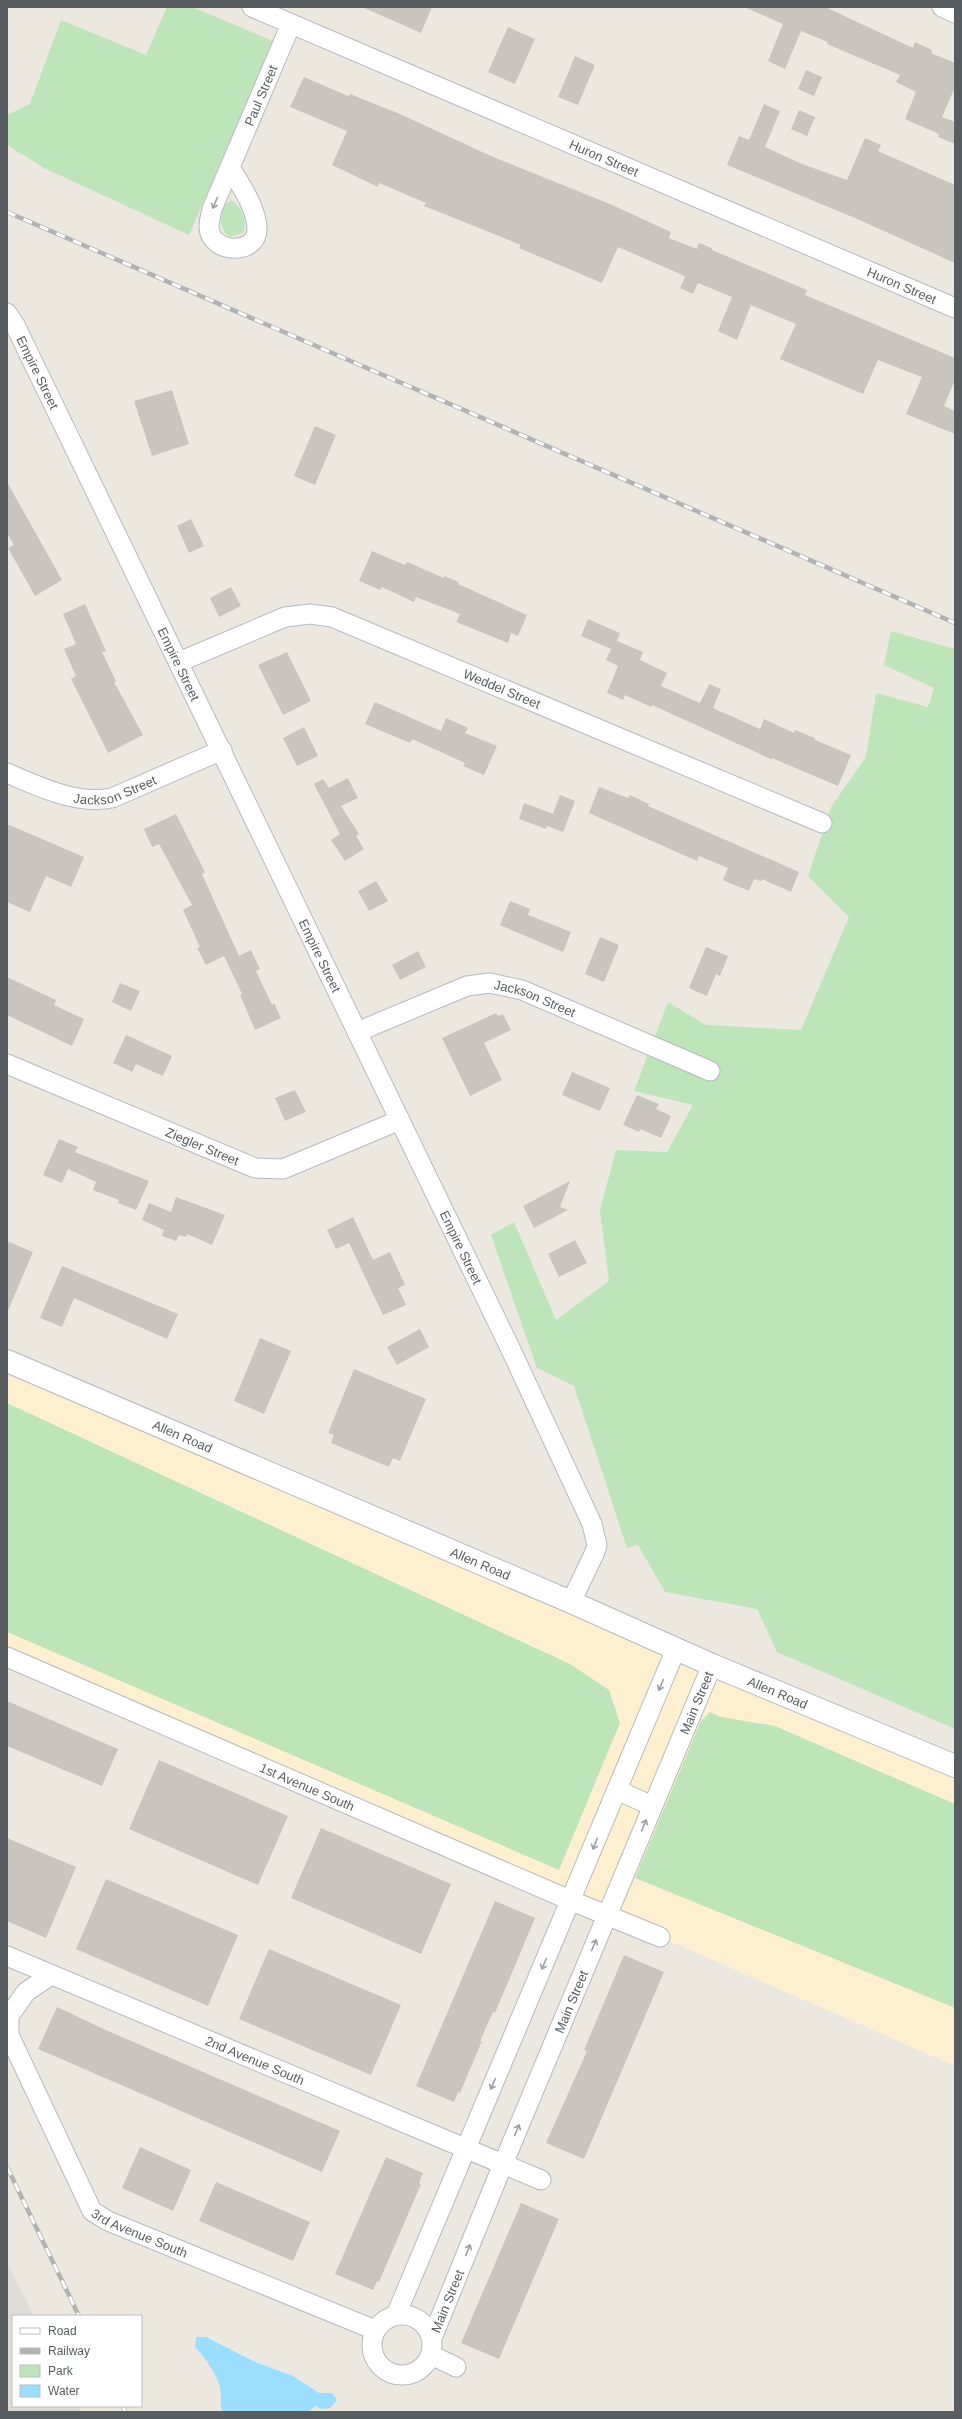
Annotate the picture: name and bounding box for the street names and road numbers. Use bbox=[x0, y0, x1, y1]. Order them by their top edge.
street label: Paul Street bbox=[241, 62, 280, 128]
street label: Huron Street bbox=[567, 136, 641, 179]
street label: Huron Street bbox=[865, 264, 939, 307]
street label: Empire Street bbox=[14, 333, 62, 412]
street label: Empire Street bbox=[155, 625, 203, 703]
street label: Weddel Street bbox=[461, 666, 543, 711]
street label: Jackson Street bbox=[72, 772, 159, 807]
street label: Empire Street bbox=[296, 917, 344, 995]
street label: Jackson Street bbox=[493, 977, 578, 1020]
street label: Ziegler Street bbox=[164, 1124, 242, 1168]
street label: Empire Street bbox=[437, 1208, 486, 1287]
street label: Allen Road bbox=[150, 1417, 215, 1455]
street label: Allen Road bbox=[448, 1544, 513, 1583]
street label: Main Street bbox=[676, 1669, 716, 1736]
street label: Allen Road bbox=[746, 1673, 810, 1711]
street label: 1st Avenue South bbox=[258, 1760, 357, 1814]
street label: Main Street bbox=[551, 1968, 591, 2035]
street label: 2nd Avenue South bbox=[203, 2033, 307, 2087]
street label: 3rd Avenue South bbox=[89, 2205, 190, 2260]
street label: Main Street bbox=[428, 2267, 467, 2335]

